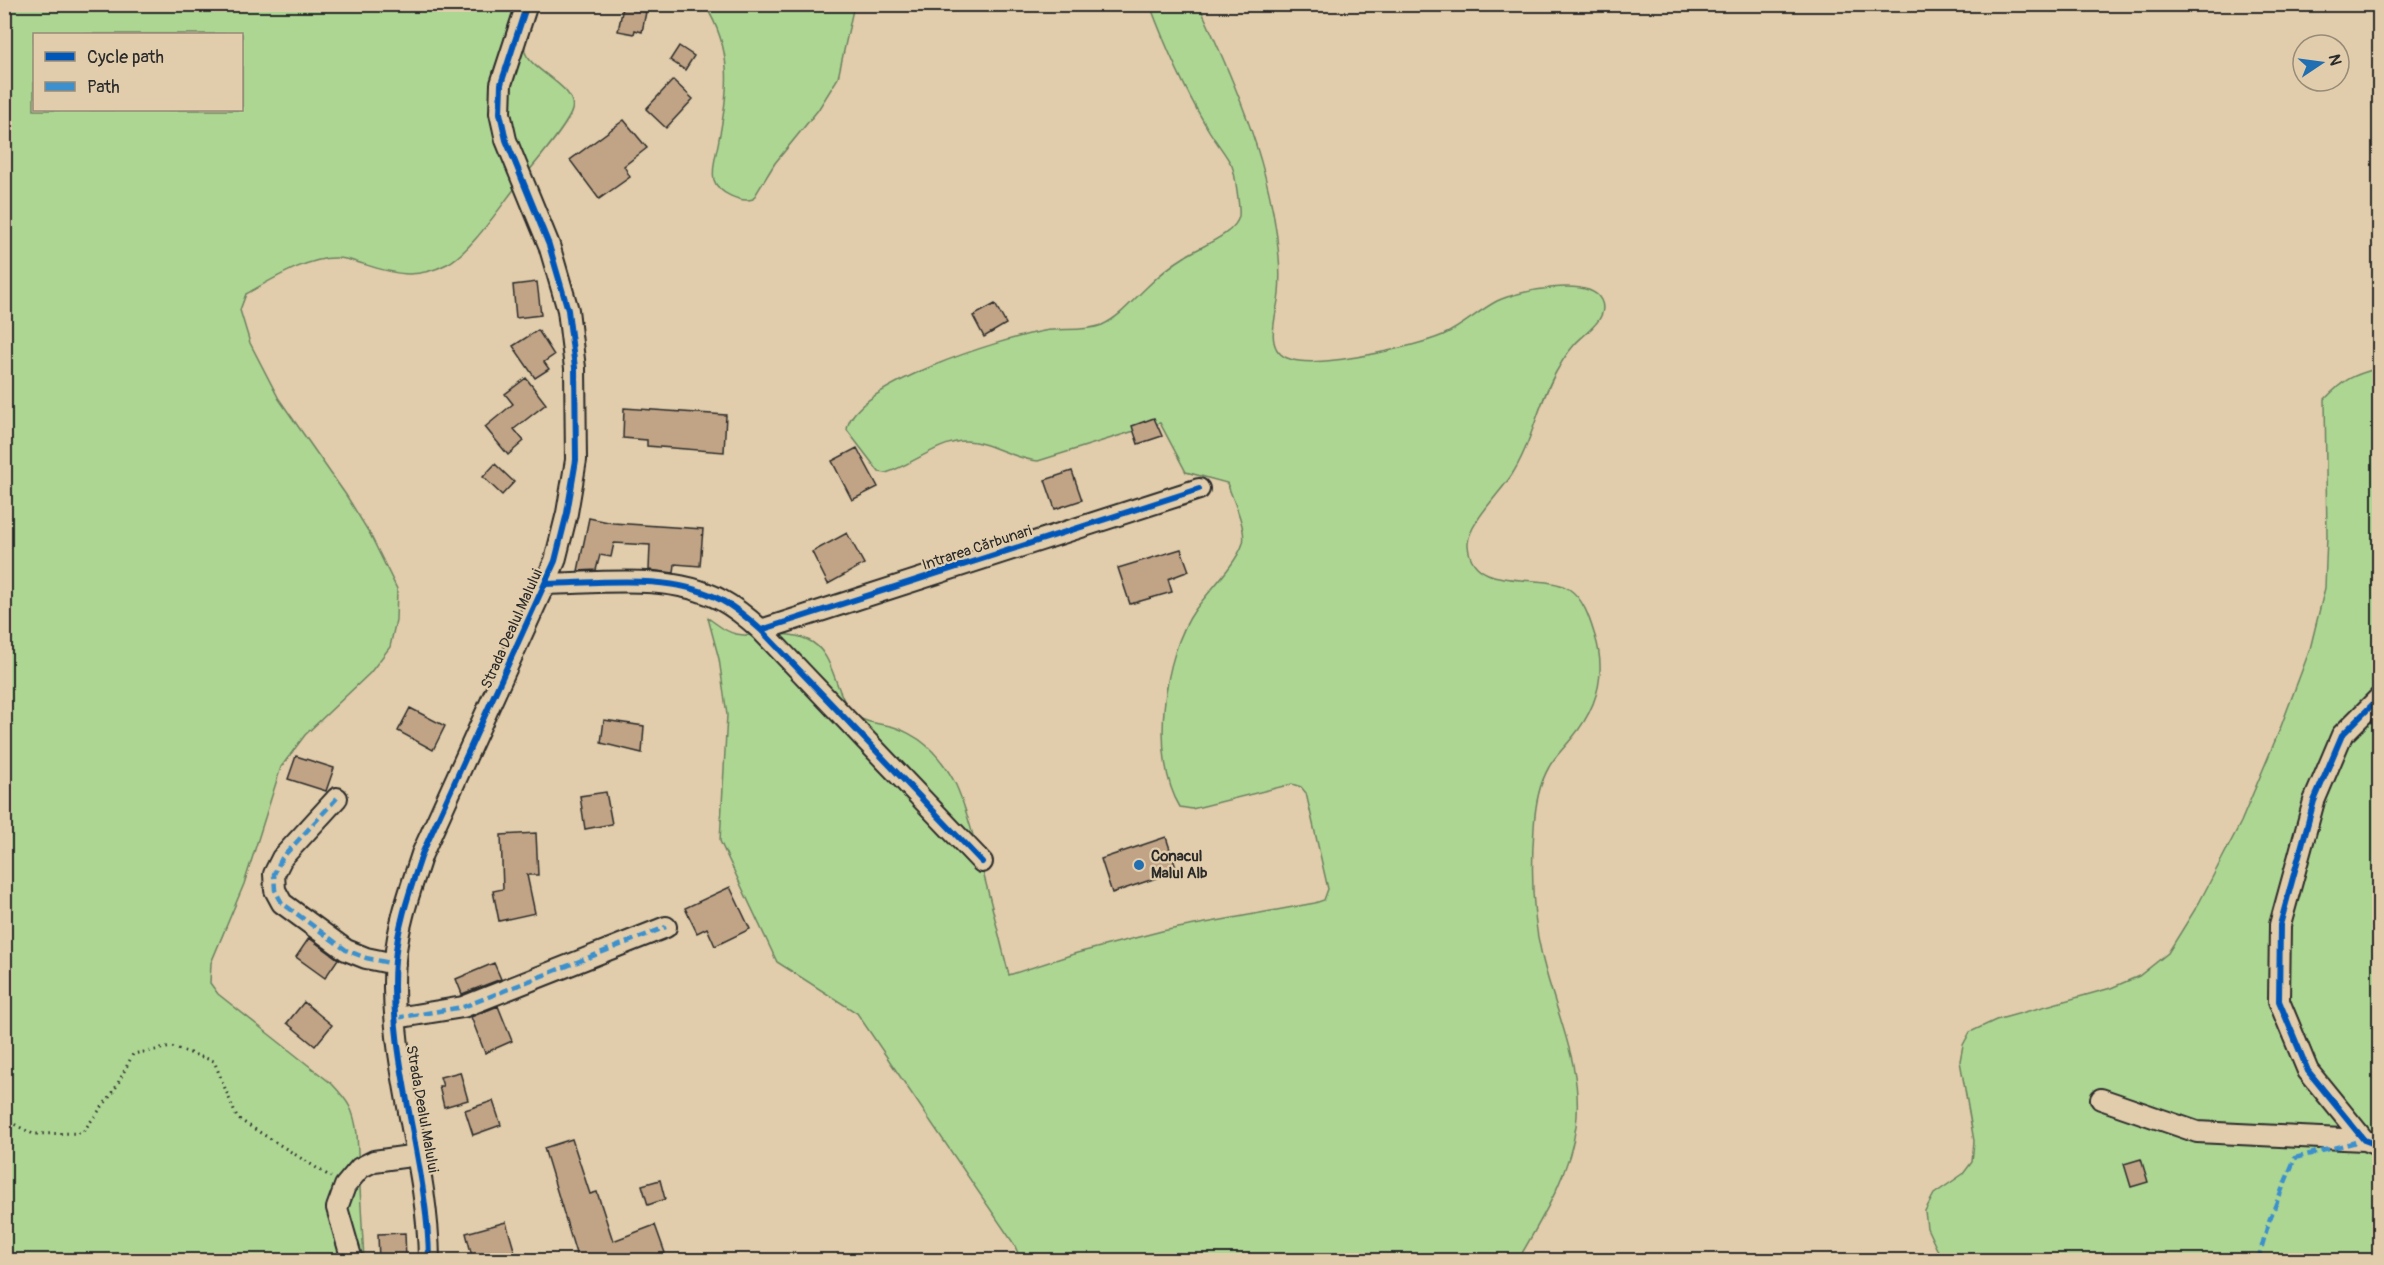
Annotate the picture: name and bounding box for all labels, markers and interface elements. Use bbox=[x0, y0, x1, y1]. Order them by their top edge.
legend bbox=[33, 33, 243, 111]
north arrow bbox=[2291, 33, 2351, 93]
text: Cycle path bbox=[87, 46, 164, 69]
text: N bbox=[2324, 52, 2346, 68]
text: Path bbox=[87, 76, 120, 99]
street label: Intrarea Cărbunari bbox=[920, 521, 1035, 575]
street label: Strada Dealul Malului bbox=[477, 566, 547, 692]
place label: Conacul Malul Alb bbox=[1151, 847, 1207, 883]
marker: Conacul Malul Alb bbox=[1132, 858, 1146, 872]
street label: Strada Dealul Malului bbox=[401, 1044, 443, 1175]

